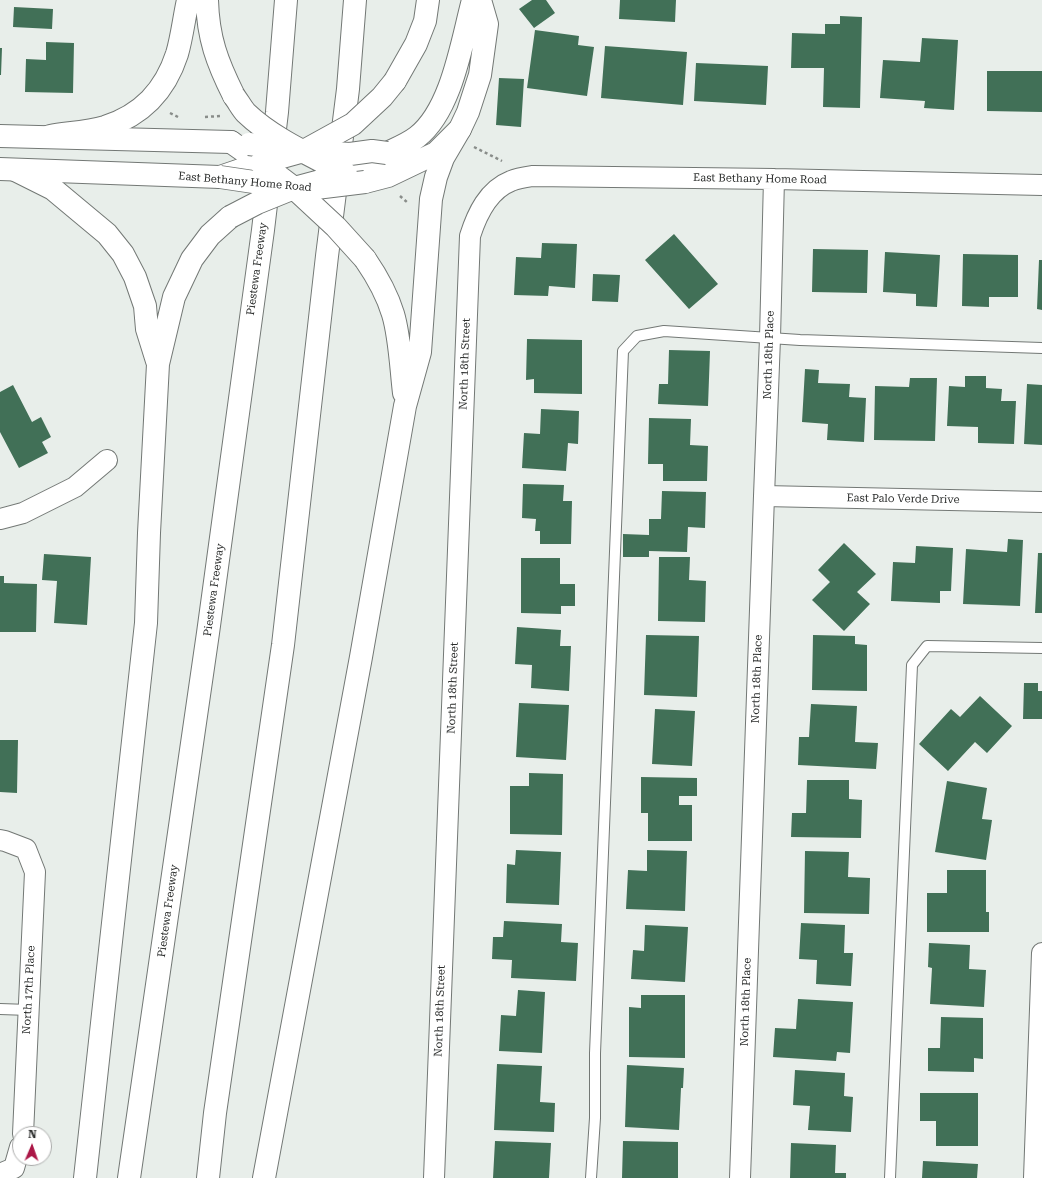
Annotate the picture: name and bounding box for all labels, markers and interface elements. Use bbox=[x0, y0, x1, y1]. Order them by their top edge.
street label: East Bethany Home Road bbox=[178, 170, 312, 194]
street label: East Bethany Home Road bbox=[693, 171, 827, 187]
street label: Piestewa Freeway bbox=[244, 222, 270, 316]
street label: North 18th Place bbox=[761, 310, 777, 400]
street label: North 18th Street bbox=[457, 318, 473, 410]
street label: East Palo Verde Drive bbox=[846, 491, 960, 507]
street label: Piestewa Freeway bbox=[201, 543, 227, 637]
street label: North 18th Place bbox=[749, 634, 765, 724]
street label: North 18th Street bbox=[445, 642, 461, 734]
street label: Piestewa Freeway bbox=[155, 864, 181, 958]
street label: North 17th Place bbox=[20, 945, 38, 1035]
street label: North 18th Place bbox=[738, 957, 754, 1047]
street label: North 18th Street bbox=[432, 965, 448, 1057]
north arrow bbox=[12, 1126, 52, 1166]
text: N bbox=[28, 1128, 37, 1141]

